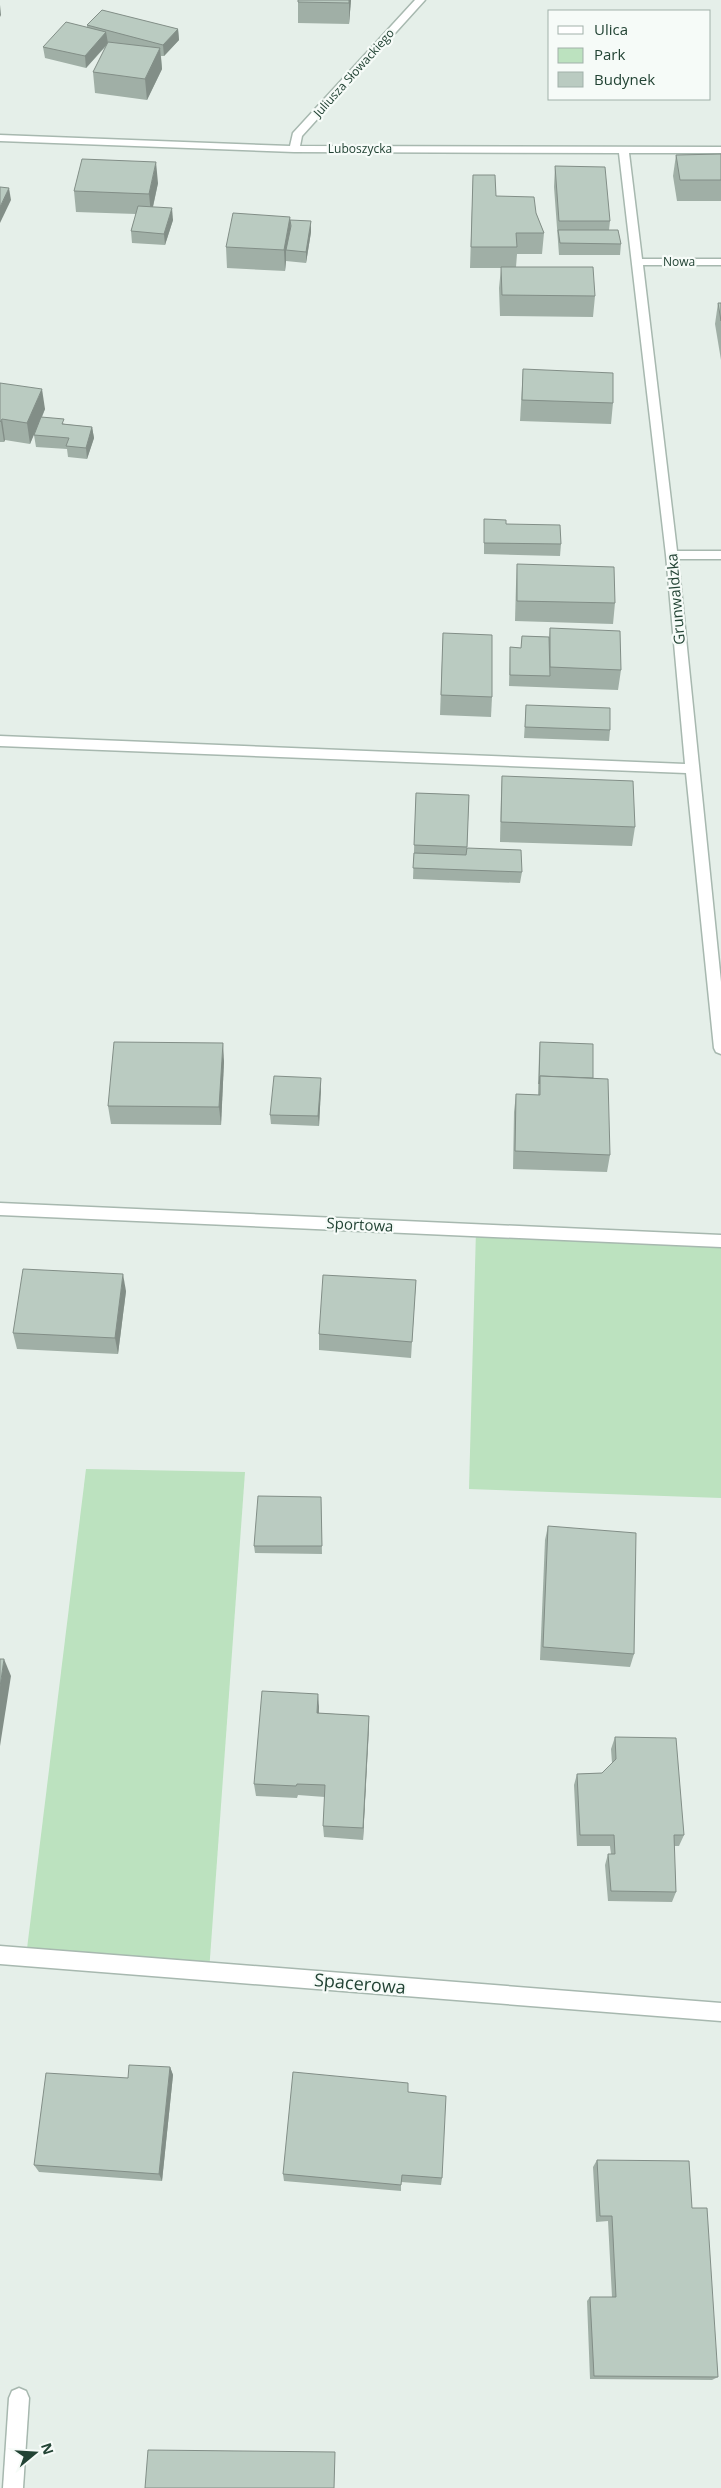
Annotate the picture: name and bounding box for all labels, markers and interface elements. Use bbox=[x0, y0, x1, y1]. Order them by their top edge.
legend bbox=[548, 10, 711, 100]
text: Ulica bbox=[594, 19, 628, 39]
street label: Juliusza Słowackiego bbox=[309, 25, 398, 121]
text: Park bbox=[594, 44, 625, 64]
text: Budynek bbox=[594, 69, 655, 89]
street label: Luboszycka bbox=[328, 140, 392, 157]
street label: Nowa bbox=[663, 253, 695, 270]
street label: Grunwaldzka bbox=[661, 553, 689, 646]
street label: Sportowa bbox=[326, 1212, 394, 1236]
street label: Spacerowa bbox=[313, 1967, 407, 1999]
north arrow bbox=[10, 2428, 60, 2478]
text: N bbox=[37, 2440, 59, 2457]

